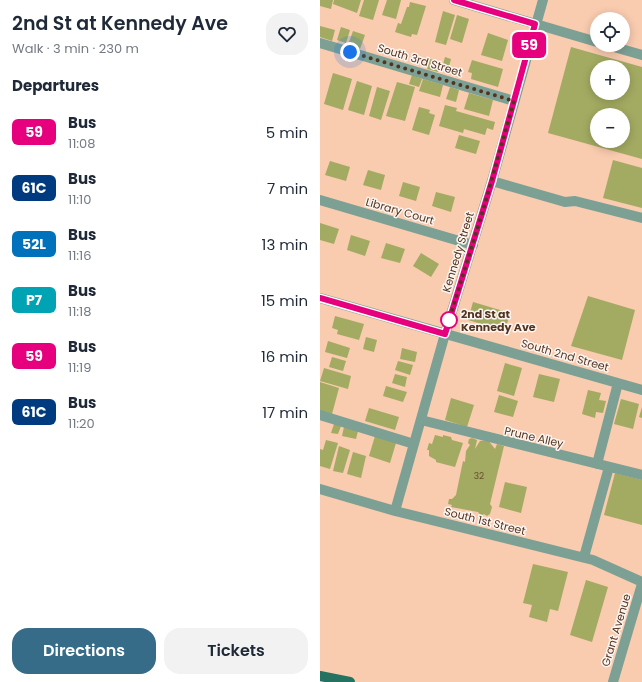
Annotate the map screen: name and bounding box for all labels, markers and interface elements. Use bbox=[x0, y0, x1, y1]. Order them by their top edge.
text: 2nd St at Kennedy Ave bbox=[12, 10, 228, 37]
map controls bbox=[590, 12, 630, 148]
button: locate bbox=[590, 12, 630, 52]
button: heart bbox=[266, 13, 308, 55]
line badge: 59 bbox=[511, 32, 547, 58]
text: 59 bbox=[520, 35, 538, 55]
text: Walk · 3 min · 230 m bbox=[12, 39, 139, 58]
street label: South 3rd Street bbox=[376, 40, 464, 80]
your location bbox=[340, 42, 360, 62]
button: + bbox=[590, 60, 630, 100]
text: Departures bbox=[12, 75, 99, 96]
button: − bbox=[590, 108, 630, 148]
text: Bus bbox=[68, 112, 96, 133]
text: 59 bbox=[25, 122, 43, 142]
text: 5 min bbox=[266, 122, 308, 143]
text: 11:08 bbox=[68, 134, 95, 153]
text: Bus bbox=[68, 168, 96, 189]
text: 61C bbox=[22, 178, 46, 198]
text: 7 min bbox=[267, 178, 308, 199]
text: 11:10 bbox=[68, 190, 91, 209]
street label: Library Court bbox=[364, 194, 436, 228]
street label: Kennedy Street bbox=[438, 210, 478, 294]
text: Bus bbox=[68, 224, 96, 245]
text: 52L bbox=[22, 234, 46, 254]
text: 13 min bbox=[262, 234, 308, 255]
text: 11:16 bbox=[68, 246, 92, 265]
text: Bus bbox=[68, 280, 96, 301]
text: P7 bbox=[26, 290, 42, 310]
text: 15 min bbox=[261, 290, 308, 311]
text: 11:18 bbox=[68, 302, 91, 321]
place label: 2nd St at Kennedy Ave bbox=[461, 306, 536, 335]
marker: 2nd St at Kennedy Ave bbox=[440, 311, 458, 329]
street label: South 2nd Street bbox=[519, 335, 611, 375]
text: Bus bbox=[68, 336, 96, 357]
text: 59 bbox=[25, 346, 43, 366]
text: 16 min bbox=[261, 346, 308, 367]
text: 11:19 bbox=[68, 358, 91, 377]
text: Bus bbox=[68, 392, 96, 413]
text: 61C bbox=[22, 402, 46, 422]
text: 17 min bbox=[262, 402, 308, 423]
text: 11:20 bbox=[68, 414, 95, 433]
street label: Prune Alley bbox=[503, 422, 566, 452]
house number: 32 bbox=[474, 470, 484, 482]
street label: South 1st Street bbox=[443, 503, 527, 539]
street label: Grant Avenue bbox=[597, 591, 635, 668]
button: Directions bbox=[12, 628, 156, 674]
button: Tickets bbox=[164, 628, 308, 674]

